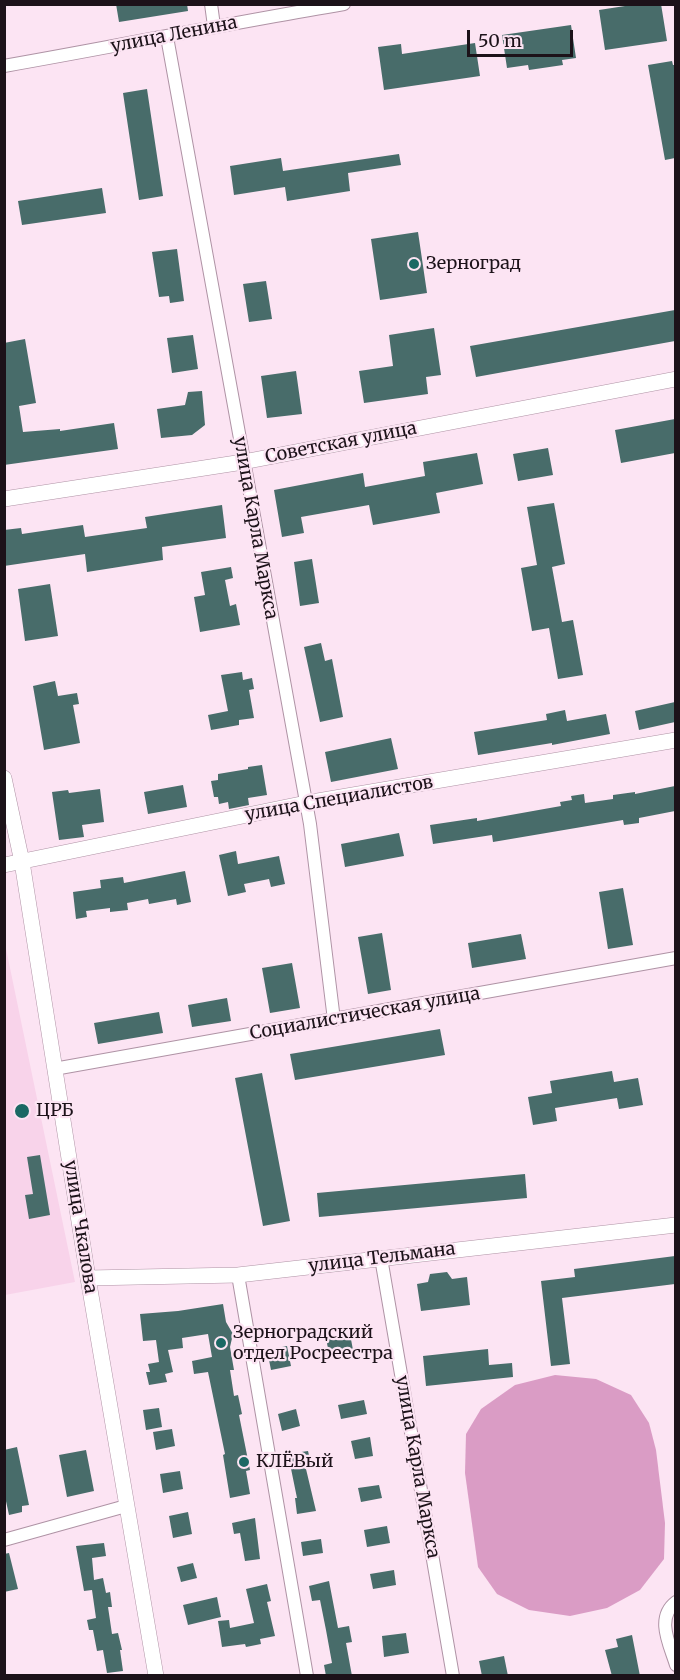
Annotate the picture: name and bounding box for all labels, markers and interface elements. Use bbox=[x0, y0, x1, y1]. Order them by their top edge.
street label: улица Ленина bbox=[109, 12, 239, 58]
scale bar bbox=[470, 18, 576, 56]
text: 50 m bbox=[478, 29, 522, 52]
place label: Зерноград bbox=[426, 253, 521, 275]
marker: Зерноград bbox=[407, 257, 421, 271]
street label: Советская улица bbox=[264, 418, 418, 468]
street label: улица Карла Маркса bbox=[228, 435, 282, 621]
street label: улица Специалистов bbox=[243, 772, 435, 826]
street label: Социалистическая улица bbox=[248, 983, 482, 1045]
place label: ЦРБ bbox=[36, 1100, 74, 1122]
marker: ЦРБ bbox=[13, 1102, 31, 1120]
street label: улица Чкалова bbox=[59, 1159, 101, 1295]
street label: улица Тельмана bbox=[307, 1238, 457, 1278]
place label: Зерноградский отдел Росреестра bbox=[233, 1322, 393, 1364]
marker: Зерноградский отдел Росреестра bbox=[214, 1336, 228, 1350]
street label: улица Карла Маркса bbox=[390, 1374, 444, 1560]
place label: КЛЁВый bbox=[256, 1451, 333, 1473]
marker: КЛЁВый bbox=[237, 1455, 251, 1469]

